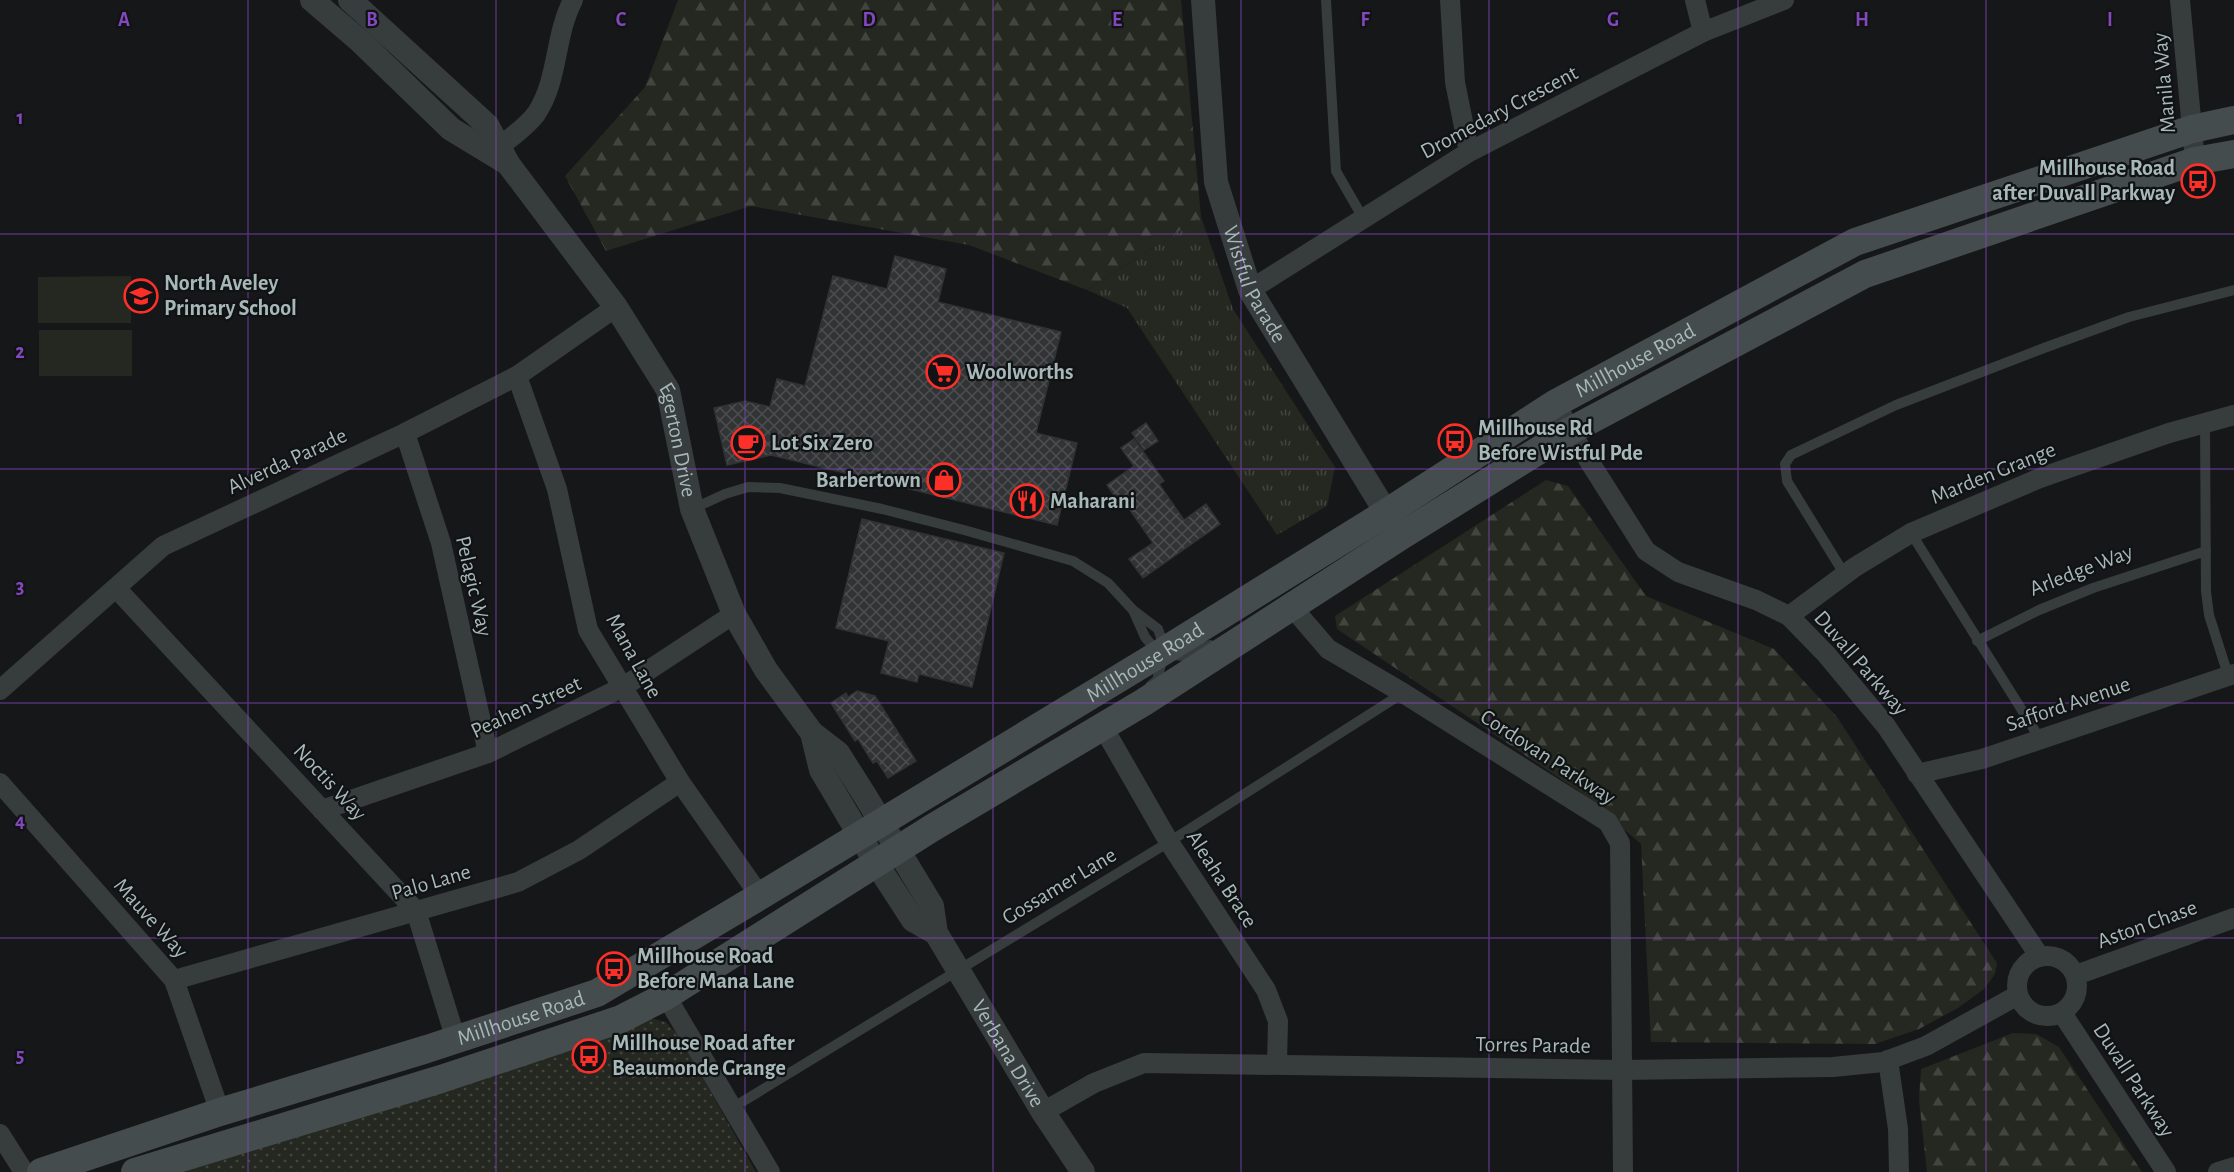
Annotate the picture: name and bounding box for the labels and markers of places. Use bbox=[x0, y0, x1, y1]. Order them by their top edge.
place label: Millhouse Road after Duvall Parkway bbox=[1992, 157, 2175, 205]
bus stop icon: Millhouse Road after Duvall Parkway bbox=[2180, 163, 2216, 199]
place label: North Aveley Primary School bbox=[164, 272, 297, 320]
school or university icon: North Aveley Primary School bbox=[123, 278, 159, 314]
supermarket icon: Woolworths bbox=[925, 354, 961, 390]
place label: Woolworths bbox=[966, 361, 1074, 383]
place label: Millhouse Rd Before Wistful Pde bbox=[1478, 417, 1643, 464]
bus stop icon: Millhouse Rd Before Wistful Pde bbox=[1437, 423, 1473, 459]
cafe icon: Lot Six Zero bbox=[730, 425, 766, 461]
place label: Lot Six Zero bbox=[771, 432, 873, 454]
shop icon: Barbertown bbox=[926, 462, 962, 498]
place label: Barbertown bbox=[816, 469, 921, 491]
restaurant icon: Maharani bbox=[1009, 483, 1045, 519]
place label: Maharani bbox=[1050, 490, 1135, 512]
place label: Millhouse Road Before Mana Lane bbox=[637, 945, 794, 992]
bus stop icon: Millhouse Road Before Mana Lane bbox=[596, 951, 632, 987]
place label: Millhouse Road after Beaumonde Grange bbox=[612, 1032, 795, 1079]
bus stop icon: Millhouse Road after Beaumonde Grange bbox=[571, 1038, 607, 1074]

